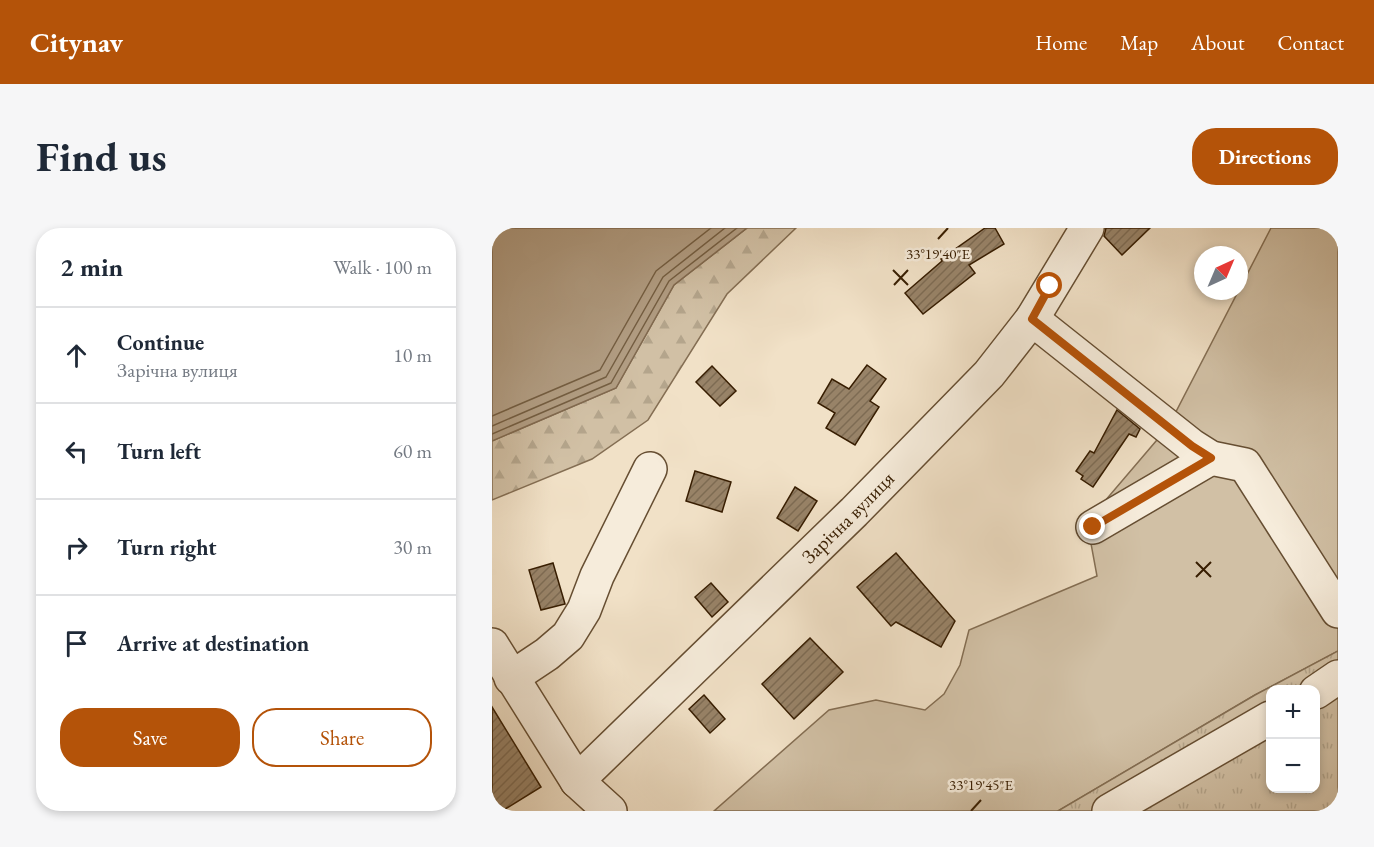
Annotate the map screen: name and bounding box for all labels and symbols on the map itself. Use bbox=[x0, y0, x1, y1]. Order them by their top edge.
text: 33°19'40"E bbox=[906, 244, 971, 263]
north arrow bbox=[1194, 246, 1248, 300]
route start bbox=[1036, 272, 1062, 298]
street label: Зарічна вулиця bbox=[796, 466, 900, 569]
route end bbox=[1079, 513, 1105, 539]
text: 33°19'45"E bbox=[949, 775, 1014, 794]

